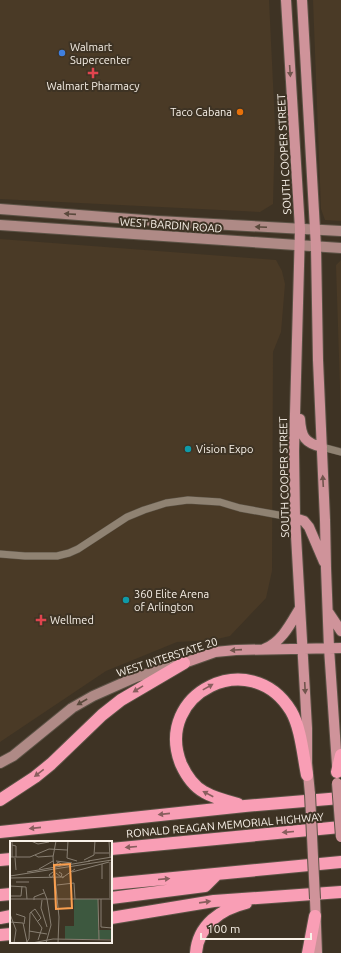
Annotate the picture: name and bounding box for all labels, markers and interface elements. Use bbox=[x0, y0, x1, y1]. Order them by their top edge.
place label: Walmart Supercenter bbox=[70, 41, 132, 66]
marker: Walmart Supercenter bbox=[57, 48, 67, 58]
one-way arrow bbox=[287, 65, 294, 77]
marker: Walmart Pharmacy bbox=[88, 68, 98, 78]
place label: Walmart Pharmacy bbox=[46, 80, 140, 92]
street label: SOUTH COOPER STREET bbox=[275, 93, 293, 215]
place label: Taco Cabana bbox=[170, 106, 232, 118]
marker: Taco Cabana bbox=[235, 107, 245, 117]
one-way arrow bbox=[64, 211, 76, 218]
street label: WEST BARDIN ROAD bbox=[119, 215, 223, 235]
one-way arrow bbox=[255, 223, 267, 230]
street label: SOUTH COOPER STREET bbox=[277, 416, 291, 538]
place label: Vision Expo bbox=[196, 443, 253, 455]
marker: Vision Expo bbox=[183, 444, 193, 454]
one-way arrow bbox=[320, 475, 327, 487]
place label: 360 Elite Arena of Arlington bbox=[134, 588, 209, 613]
marker: 360 Elite Arena of Arlington bbox=[121, 595, 131, 605]
marker: Wellmed bbox=[35, 614, 47, 626]
place label: Wellmed bbox=[50, 614, 94, 626]
street label: WEST INTERSTATE 20 bbox=[115, 635, 219, 679]
one-way arrow bbox=[230, 647, 242, 654]
one-way arrow bbox=[301, 682, 308, 694]
one-way arrow bbox=[202, 684, 214, 691]
one-way arrow bbox=[133, 685, 143, 693]
one-way arrow bbox=[76, 698, 88, 705]
one-way arrow bbox=[34, 769, 45, 778]
one-way arrow bbox=[202, 790, 214, 797]
street label: RONALD REAGAN MEMORIAL HIGHWAY bbox=[126, 810, 325, 840]
one-way arrow bbox=[158, 811, 170, 817]
one-way arrow bbox=[29, 825, 41, 831]
one-way arrow bbox=[282, 829, 294, 836]
inset map bbox=[10, 841, 112, 943]
one-way arrow bbox=[125, 844, 137, 851]
one-way arrow bbox=[158, 876, 170, 882]
one-way arrow bbox=[199, 899, 211, 905]
scale bar bbox=[201, 915, 311, 941]
text: 100 m bbox=[207, 922, 240, 935]

